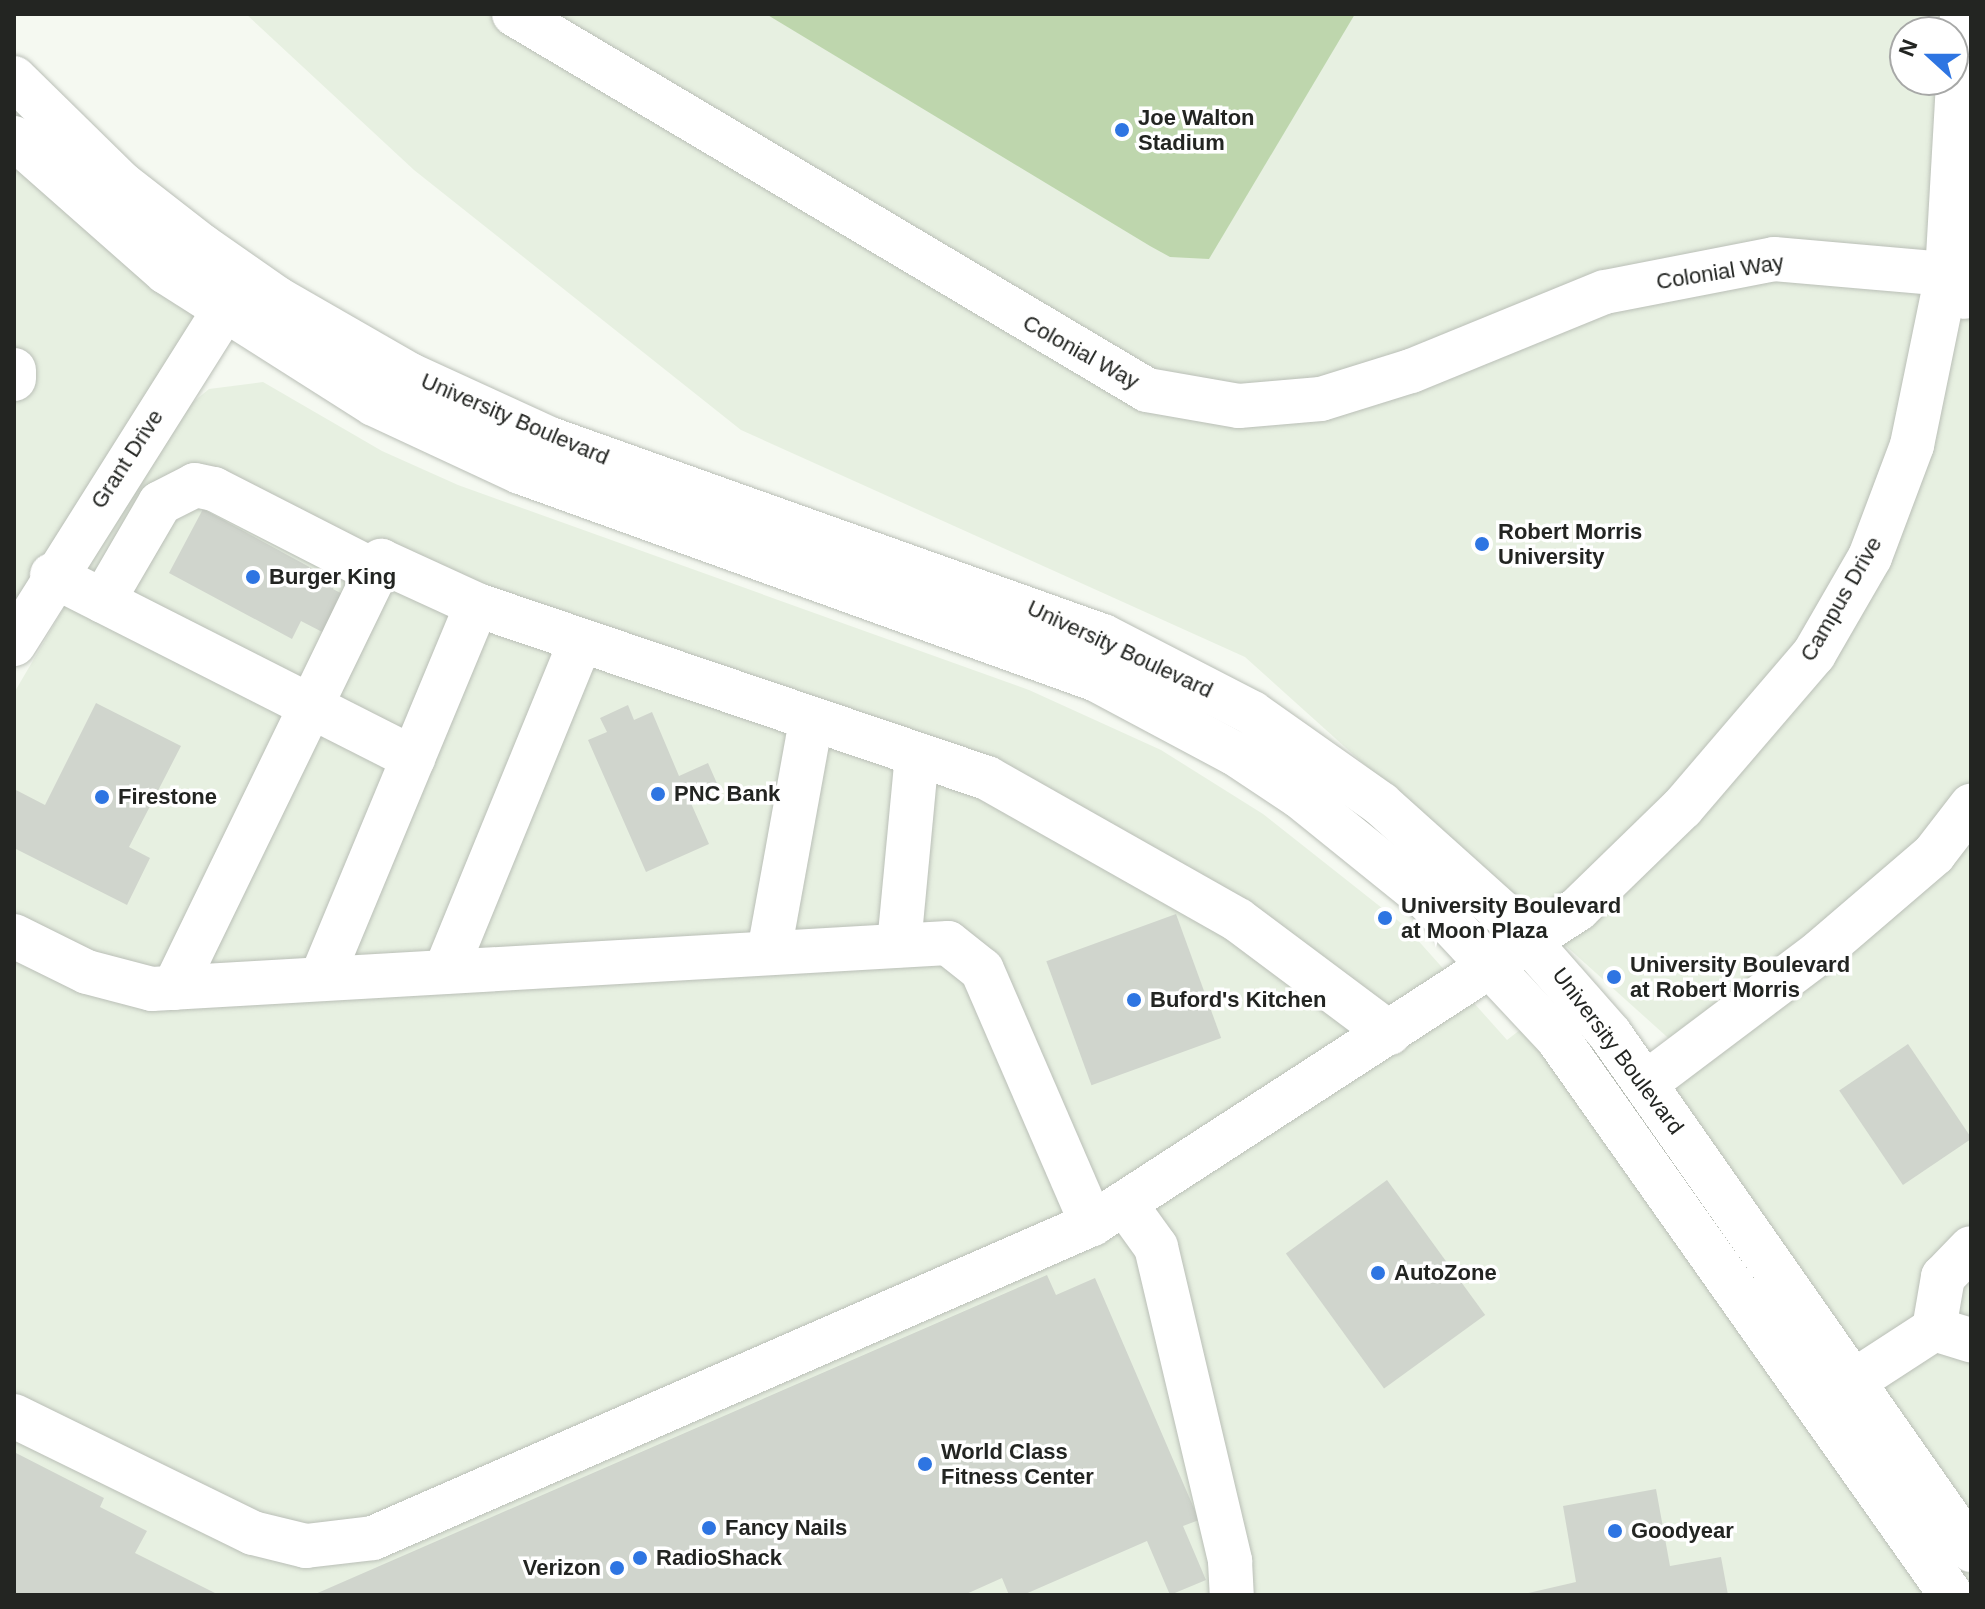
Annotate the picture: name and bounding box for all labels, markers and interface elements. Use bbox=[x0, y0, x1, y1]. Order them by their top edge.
north arrow bbox=[1889, 16, 1969, 96]
text: N bbox=[1893, 36, 1923, 60]
place label: Joe Walton Stadium bbox=[1138, 104, 1255, 156]
marker: Joe Walton Stadium bbox=[1113, 121, 1131, 139]
street label: Colonial Way bbox=[1654, 249, 1786, 295]
street label: Colonial Way bbox=[1018, 309, 1144, 395]
street label: University Boulevard bbox=[417, 367, 613, 471]
street label: Grant Drive bbox=[85, 405, 169, 513]
place label: Robert Morris University bbox=[1498, 518, 1642, 570]
street label: Campus Drive bbox=[1795, 532, 1887, 666]
marker: Robert Morris University bbox=[1473, 535, 1491, 553]
place label: Burger King bbox=[269, 564, 396, 590]
marker: Burger King bbox=[244, 568, 262, 586]
street label: University Boulevard bbox=[1023, 594, 1217, 704]
place label: PNC Bank bbox=[674, 781, 780, 807]
place label: Firestone bbox=[118, 784, 217, 810]
marker: PNC Bank bbox=[649, 785, 667, 803]
marker: Firestone bbox=[93, 788, 111, 806]
place label: University Boulevard at Moon Plaza bbox=[1401, 892, 1621, 944]
marker: University Boulevard at Moon Plaza bbox=[1376, 909, 1394, 927]
place label: University Boulevard at Robert Morris bbox=[1630, 951, 1850, 1002]
street label: University Boulevard bbox=[1547, 962, 1689, 1140]
marker: University Boulevard at Robert Morris bbox=[1605, 968, 1623, 986]
place label: Buford's Kitchen bbox=[1150, 987, 1326, 1013]
marker: Buford's Kitchen bbox=[1125, 991, 1143, 1009]
place label: AutoZone bbox=[1394, 1260, 1497, 1286]
marker: AutoZone bbox=[1369, 1264, 1387, 1282]
place label: World Class Fitness Center bbox=[941, 1438, 1094, 1490]
marker: World Class Fitness Center bbox=[916, 1455, 934, 1473]
place label: Fancy Nails bbox=[725, 1515, 847, 1541]
place label: Goodyear bbox=[1631, 1518, 1734, 1544]
marker: Fancy Nails bbox=[700, 1519, 718, 1537]
marker: Goodyear bbox=[1606, 1522, 1624, 1540]
place label: RadioShack bbox=[656, 1545, 782, 1571]
marker: RadioShack bbox=[631, 1549, 649, 1567]
place label: Verizon bbox=[523, 1555, 601, 1581]
marker: Verizon bbox=[608, 1559, 626, 1577]

